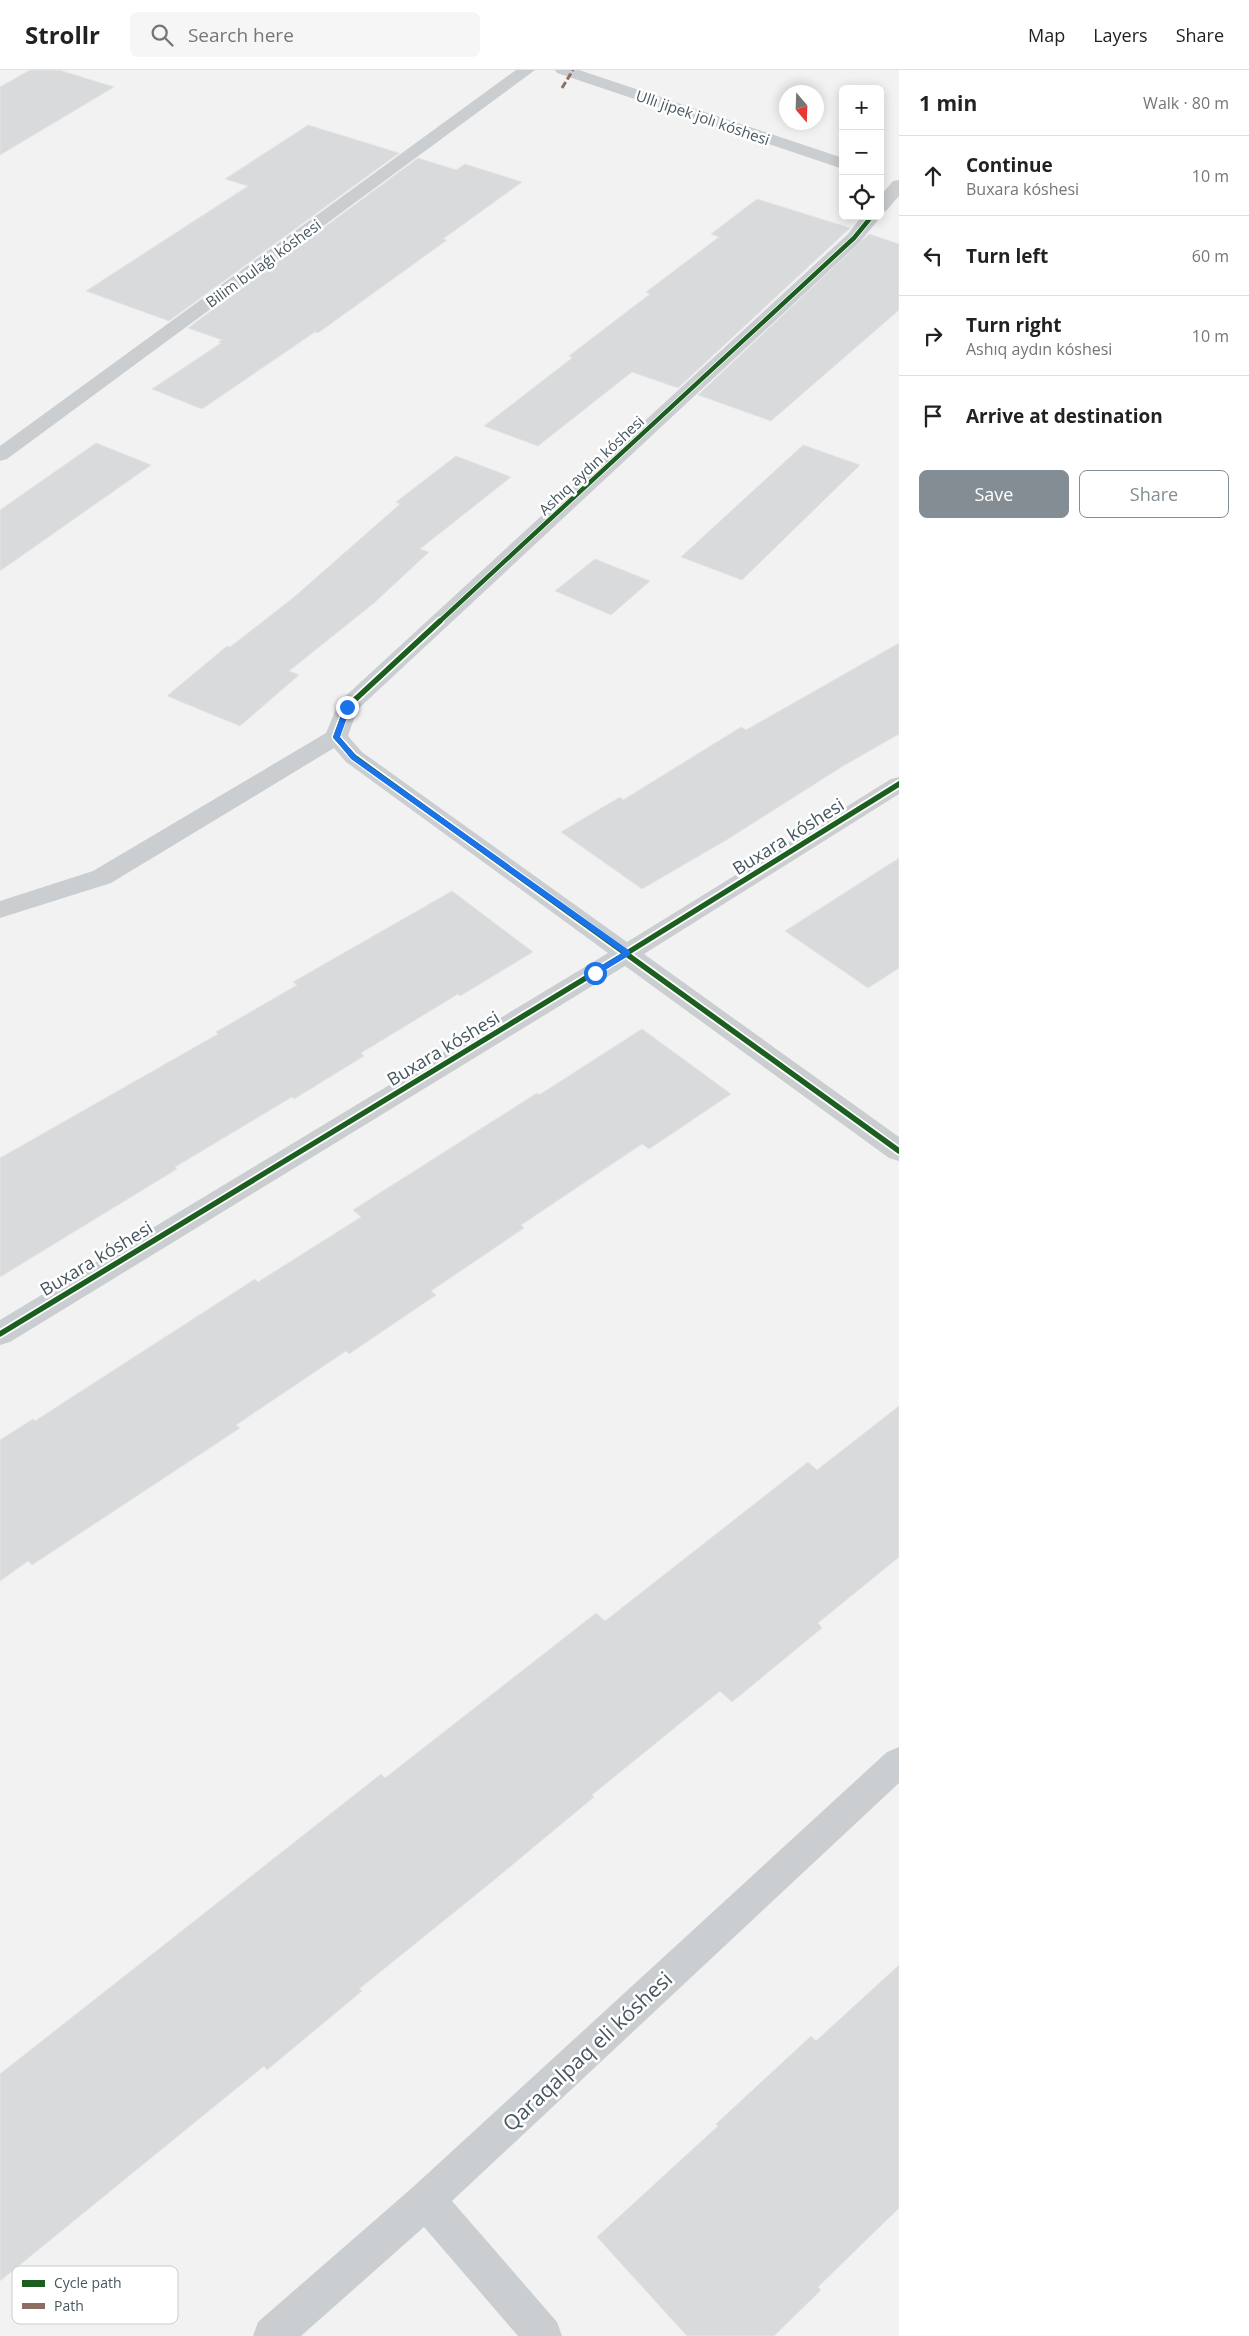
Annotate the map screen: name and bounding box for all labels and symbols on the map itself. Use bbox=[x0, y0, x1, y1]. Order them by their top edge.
street label: Ullı jipek jolı kóshesi bbox=[634, 85, 772, 149]
north arrow bbox=[779, 85, 824, 130]
street label: Bilim bulaǵı kóshesi bbox=[201, 214, 325, 312]
street label: Ashıq aydın kóshesi bbox=[534, 411, 648, 519]
route end bbox=[336, 696, 359, 719]
street label: Buxara kóshesi bbox=[728, 792, 848, 880]
route start bbox=[584, 962, 607, 985]
street label: Buxara kóshesi bbox=[382, 1005, 504, 1091]
street label: Buxara kóshesi bbox=[35, 1215, 157, 1301]
street label: Qaraqalpaq eli kóshesi bbox=[496, 1965, 678, 2137]
legend bbox=[12, 2266, 178, 2324]
text: Cycle path bbox=[54, 2273, 122, 2292]
text: Path bbox=[54, 2296, 84, 2315]

